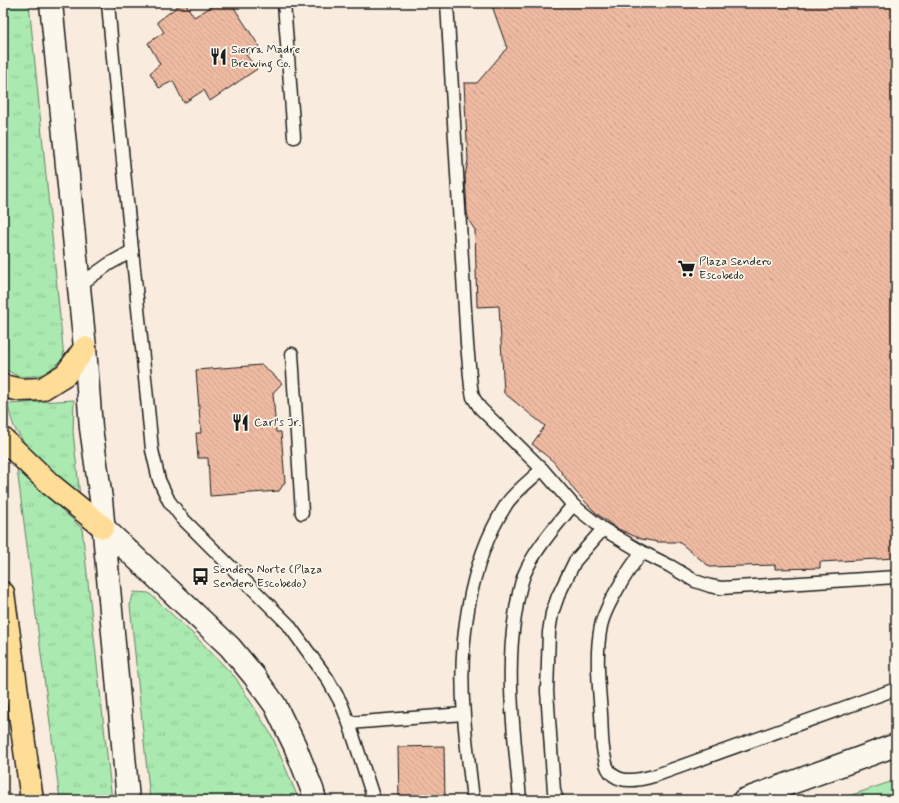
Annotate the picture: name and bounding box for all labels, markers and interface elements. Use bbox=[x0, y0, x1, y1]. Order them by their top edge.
place label: Sierra Madre Brewing Co. bbox=[231, 42, 300, 73]
restaurant icon: Sierra Madre Brewing Co. bbox=[208, 46, 228, 66]
place label: Plaza Sendero Escobedo bbox=[699, 254, 772, 284]
supermarket icon: Plaza Sendero Escobedo bbox=[676, 258, 696, 278]
restaurant icon: Carl's Jr. bbox=[231, 412, 251, 432]
place label: Carl's Jr. bbox=[254, 415, 301, 431]
place label: Sendero Norte (Plaza Sendero Escobedo) bbox=[213, 562, 322, 592]
bus stop icon: Sendero Norte (Plaza Sendero Escobedo) bbox=[190, 566, 210, 586]

